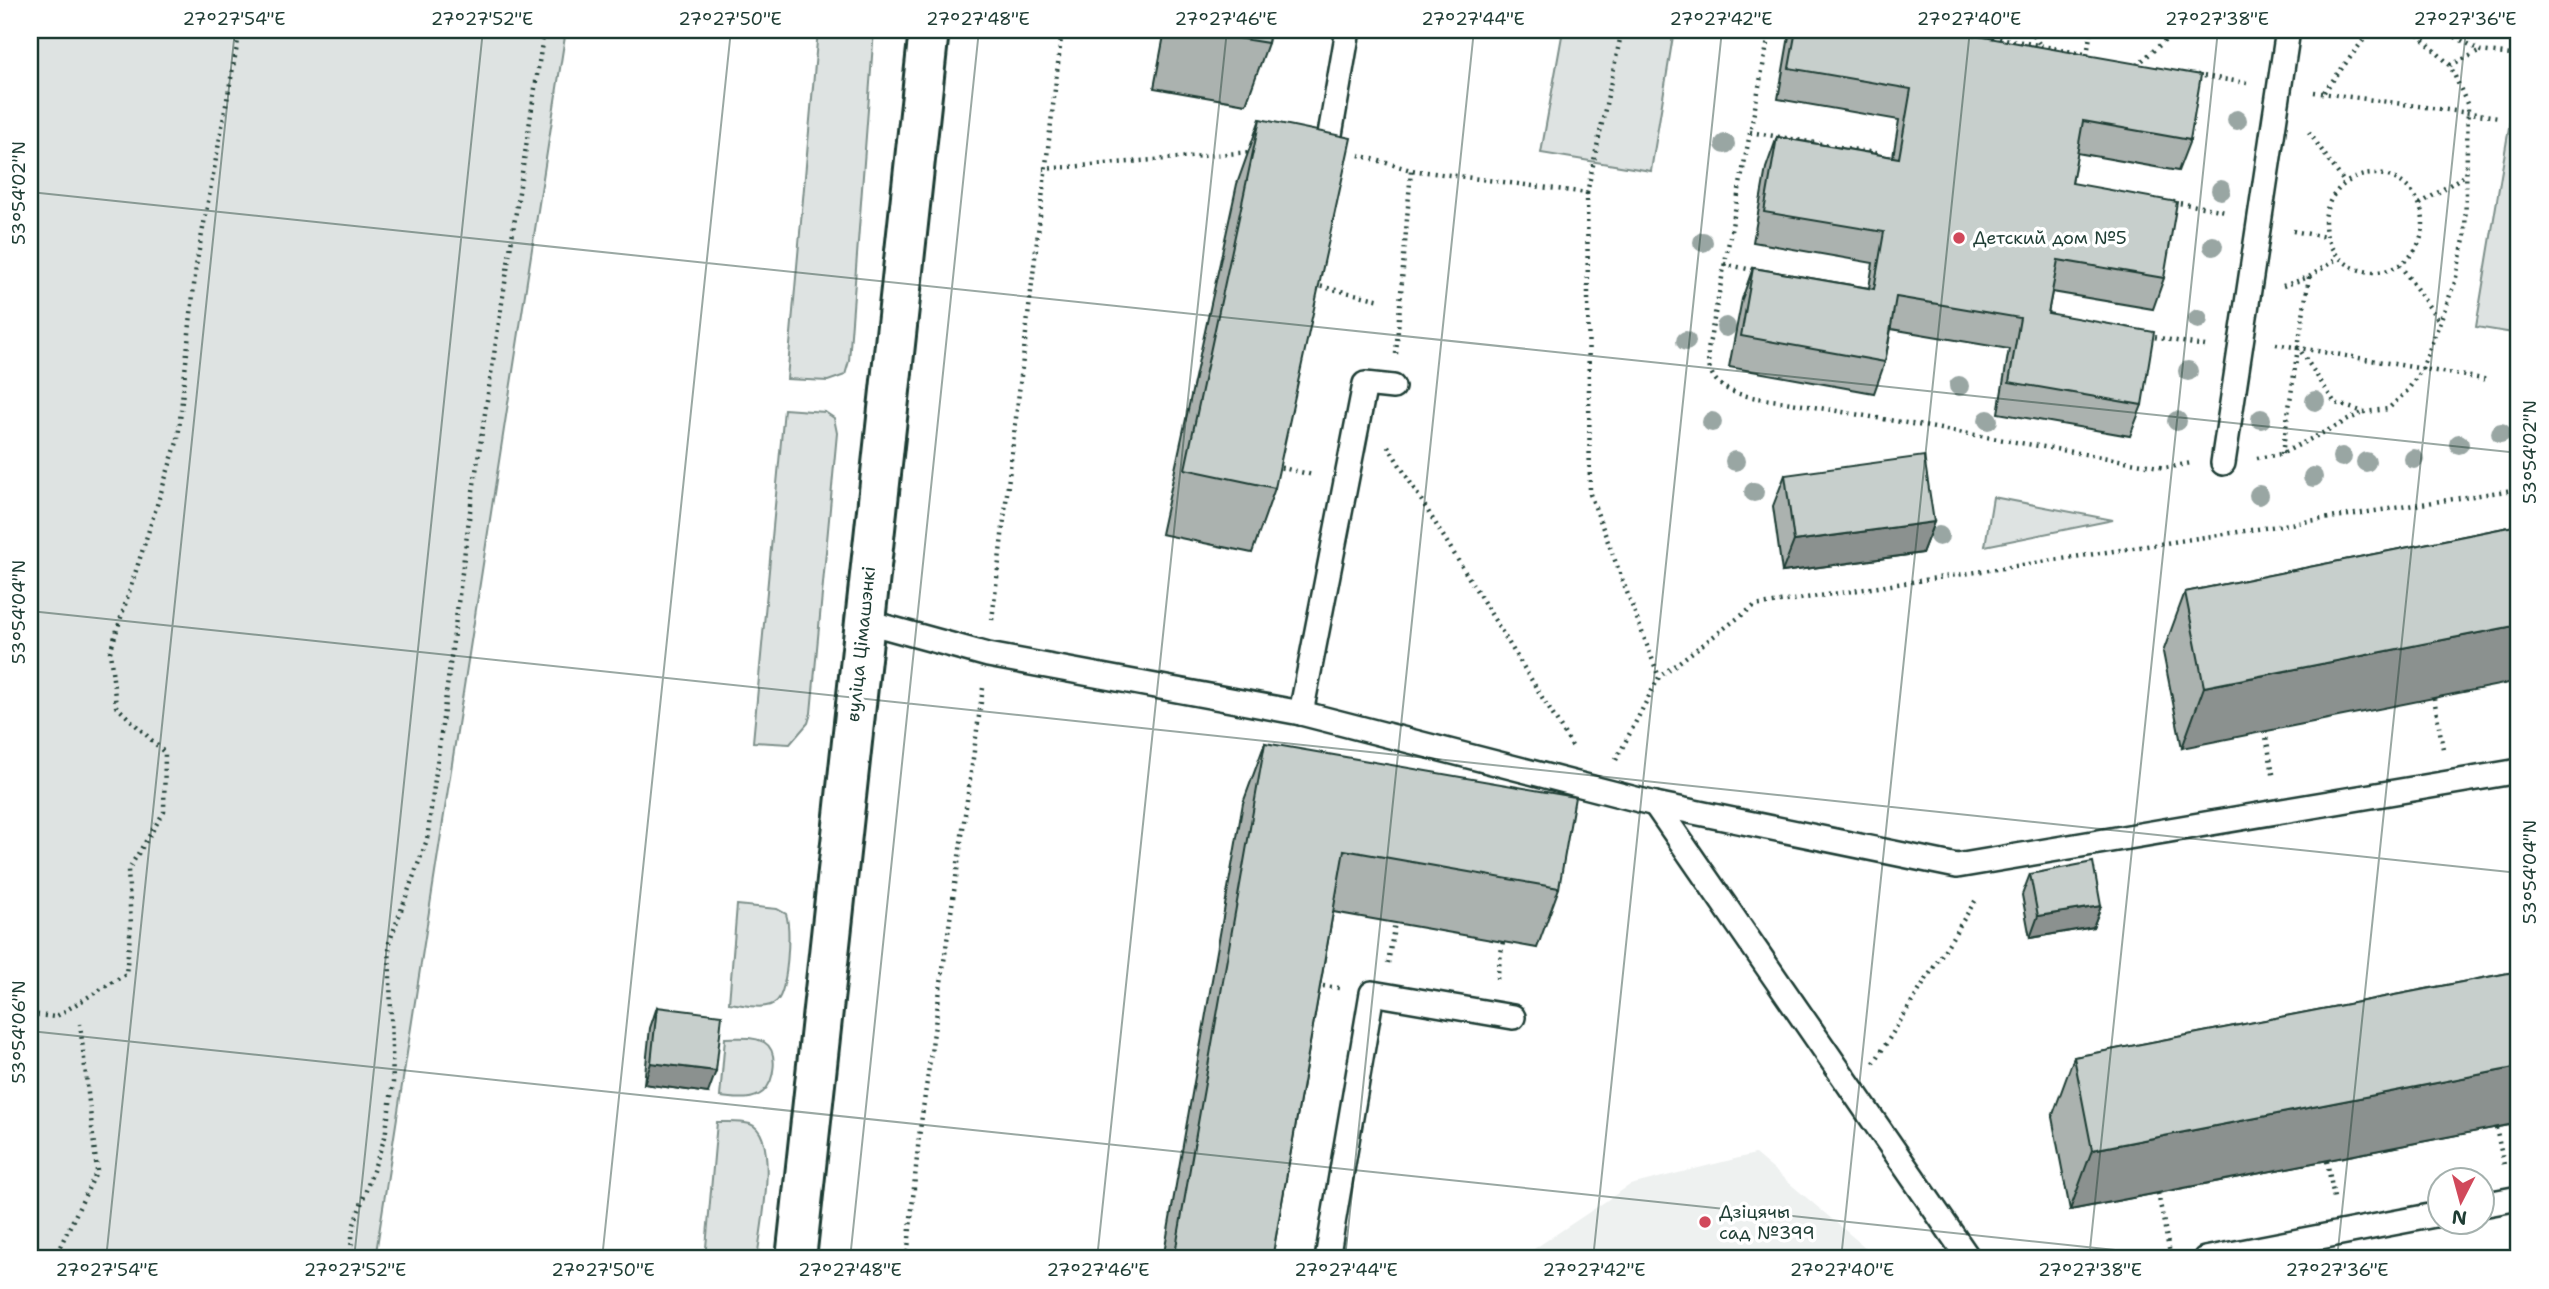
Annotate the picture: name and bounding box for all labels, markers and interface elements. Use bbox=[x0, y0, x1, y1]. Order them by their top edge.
text: 27°27'54"E bbox=[182, 7, 286, 31]
text: 27°27'52"E bbox=[431, 7, 533, 31]
text: 27°27'50"E bbox=[678, 7, 782, 31]
text: 27°27'48"E bbox=[926, 7, 1030, 31]
text: 27°27'46"E bbox=[1174, 7, 1278, 31]
text: 27°27'44"E bbox=[1421, 7, 1525, 31]
text: 27°27'42"E bbox=[1670, 7, 1772, 31]
text: 27°27'40"E bbox=[1917, 7, 2021, 31]
text: 27°27'38"E bbox=[2165, 7, 2269, 31]
text: 27°27'36"E bbox=[2413, 7, 2517, 31]
text: 53°54'02"N bbox=[7, 141, 31, 245]
place label: Детский дом №5 bbox=[1973, 226, 2127, 250]
marker: Детский дом №5 bbox=[1951, 230, 1967, 246]
text: 53°54'02"N bbox=[2518, 400, 2542, 504]
text: 53°54'04"N bbox=[7, 560, 31, 664]
street label: вуліца Цімашэнкі bbox=[841, 565, 881, 723]
text: 53°54'04"N bbox=[2518, 820, 2542, 924]
text: 53°54'06"N bbox=[7, 980, 31, 1084]
north arrow bbox=[2426, 1166, 2496, 1236]
place label: Дзіцячы сад №399 bbox=[1719, 1200, 1815, 1245]
text: N bbox=[2450, 1204, 2468, 1231]
marker: Дзіцячы сад №399 bbox=[1697, 1214, 1713, 1230]
text: 27°27'54"E bbox=[55, 1258, 159, 1282]
text: 27°27'52"E bbox=[304, 1258, 406, 1282]
text: 27°27'50"E bbox=[551, 1258, 655, 1282]
text: 27°27'48"E bbox=[798, 1258, 902, 1282]
text: 27°27'46"E bbox=[1046, 1258, 1150, 1282]
text: 27°27'44"E bbox=[1294, 1258, 1398, 1282]
text: 27°27'42"E bbox=[1543, 1258, 1645, 1282]
text: 27°27'40"E bbox=[1790, 1258, 1894, 1282]
text: 27°27'38"E bbox=[2038, 1258, 2142, 1282]
text: 27°27'36"E bbox=[2285, 1258, 2389, 1282]

